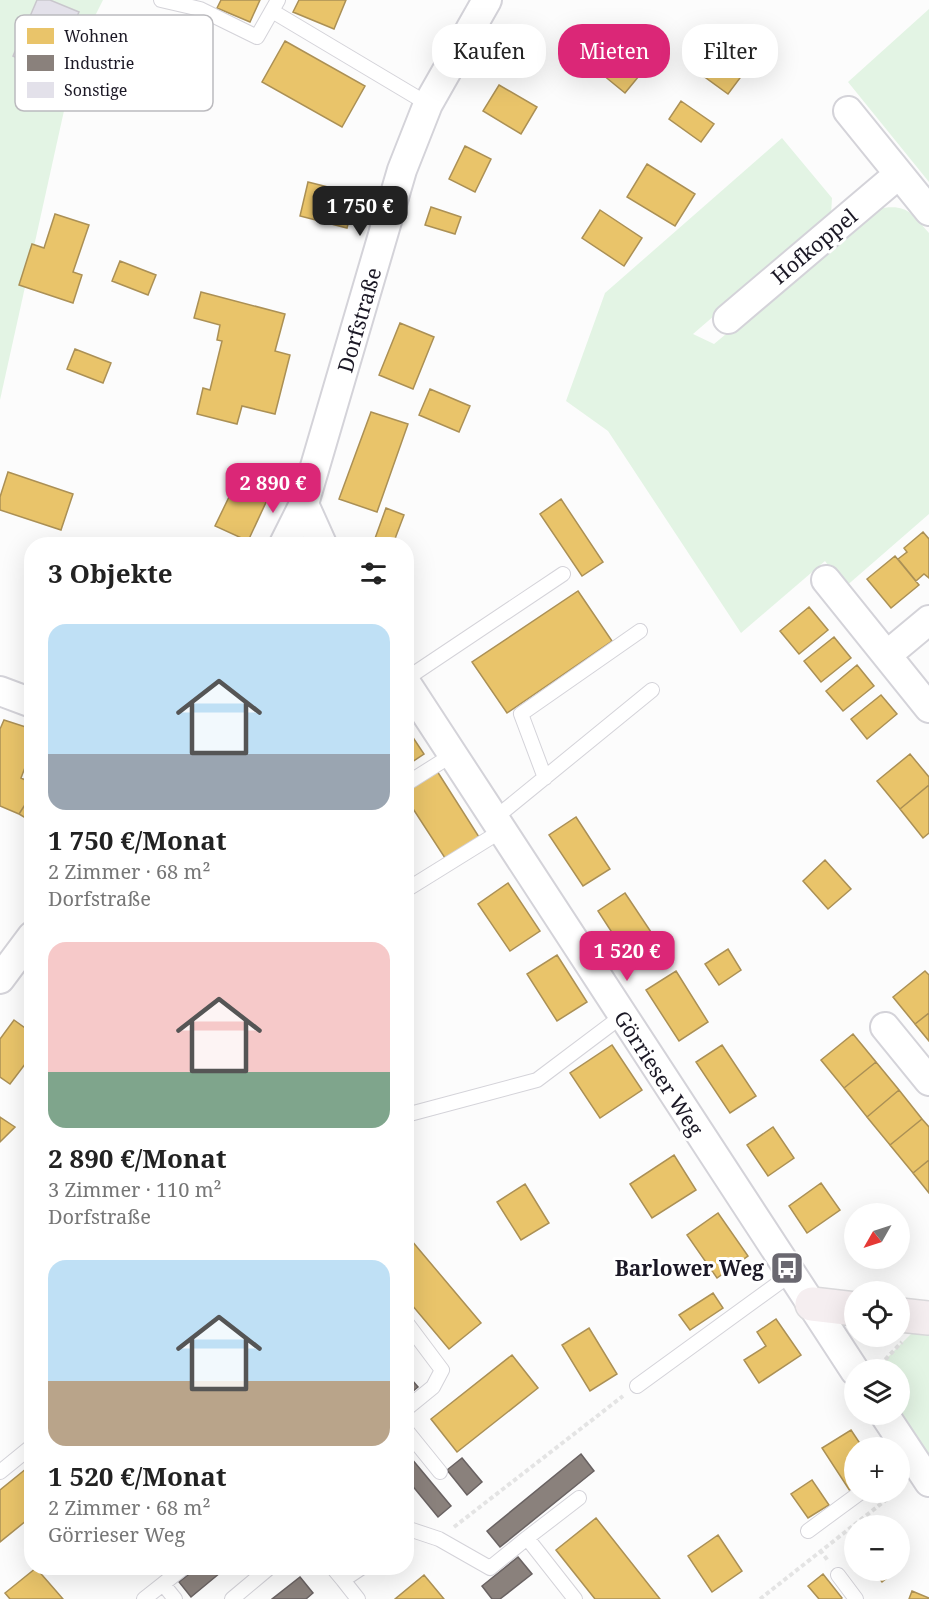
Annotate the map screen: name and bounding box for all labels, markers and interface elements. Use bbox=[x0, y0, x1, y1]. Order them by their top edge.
legend bbox=[15, 15, 213, 111]
chip: Kaufen bbox=[432, 24, 546, 78]
chip: Mieten bbox=[558, 24, 670, 78]
chip: Filter bbox=[682, 24, 778, 78]
text: Wohnen bbox=[64, 25, 128, 47]
text: Industrie bbox=[64, 52, 134, 74]
text: Sonstige bbox=[64, 79, 127, 101]
pin: 1 750 € bbox=[305, 186, 415, 237]
text: 1 750 € bbox=[327, 192, 393, 219]
street label: Hofkoppel bbox=[765, 202, 863, 290]
street label: Dorfstraße bbox=[331, 264, 387, 376]
pin: 2 890 € bbox=[218, 463, 328, 514]
text: 2 890 € bbox=[240, 469, 306, 496]
text: 3 Objekte bbox=[48, 555, 173, 591]
icon: filters bbox=[357, 557, 390, 590]
icon: home bbox=[165, 663, 273, 771]
text: 1 750 €/Monat bbox=[48, 822, 227, 858]
text: 2 Zimmer · 68 m² bbox=[48, 858, 210, 885]
text: Dorfstraße bbox=[48, 885, 151, 912]
pin: 1 520 € bbox=[572, 931, 682, 982]
text: 1 520 € bbox=[594, 937, 660, 964]
icon: home bbox=[165, 981, 273, 1089]
street label: Görrieser Weg bbox=[608, 1005, 710, 1142]
text: 2 890 €/Monat bbox=[48, 1140, 227, 1176]
text: 3 Zimmer · 110 m² bbox=[48, 1176, 222, 1203]
text: Dorfstraße bbox=[48, 1203, 151, 1230]
north arrow bbox=[844, 1203, 910, 1269]
map controls bbox=[844, 1203, 910, 1581]
bus stop icon: Barlower Weg bbox=[769, 1250, 805, 1286]
place label: Barlower Weg bbox=[615, 1254, 764, 1282]
button: locate bbox=[844, 1281, 910, 1347]
icon: home bbox=[165, 1299, 273, 1407]
button: layers bbox=[844, 1359, 910, 1425]
button: + bbox=[844, 1437, 910, 1503]
text: 1 520 €/Monat bbox=[48, 1458, 227, 1494]
text: 2 Zimmer · 68 m² bbox=[48, 1494, 210, 1521]
button: − bbox=[844, 1515, 910, 1581]
text: Görrieser Weg bbox=[48, 1521, 185, 1548]

